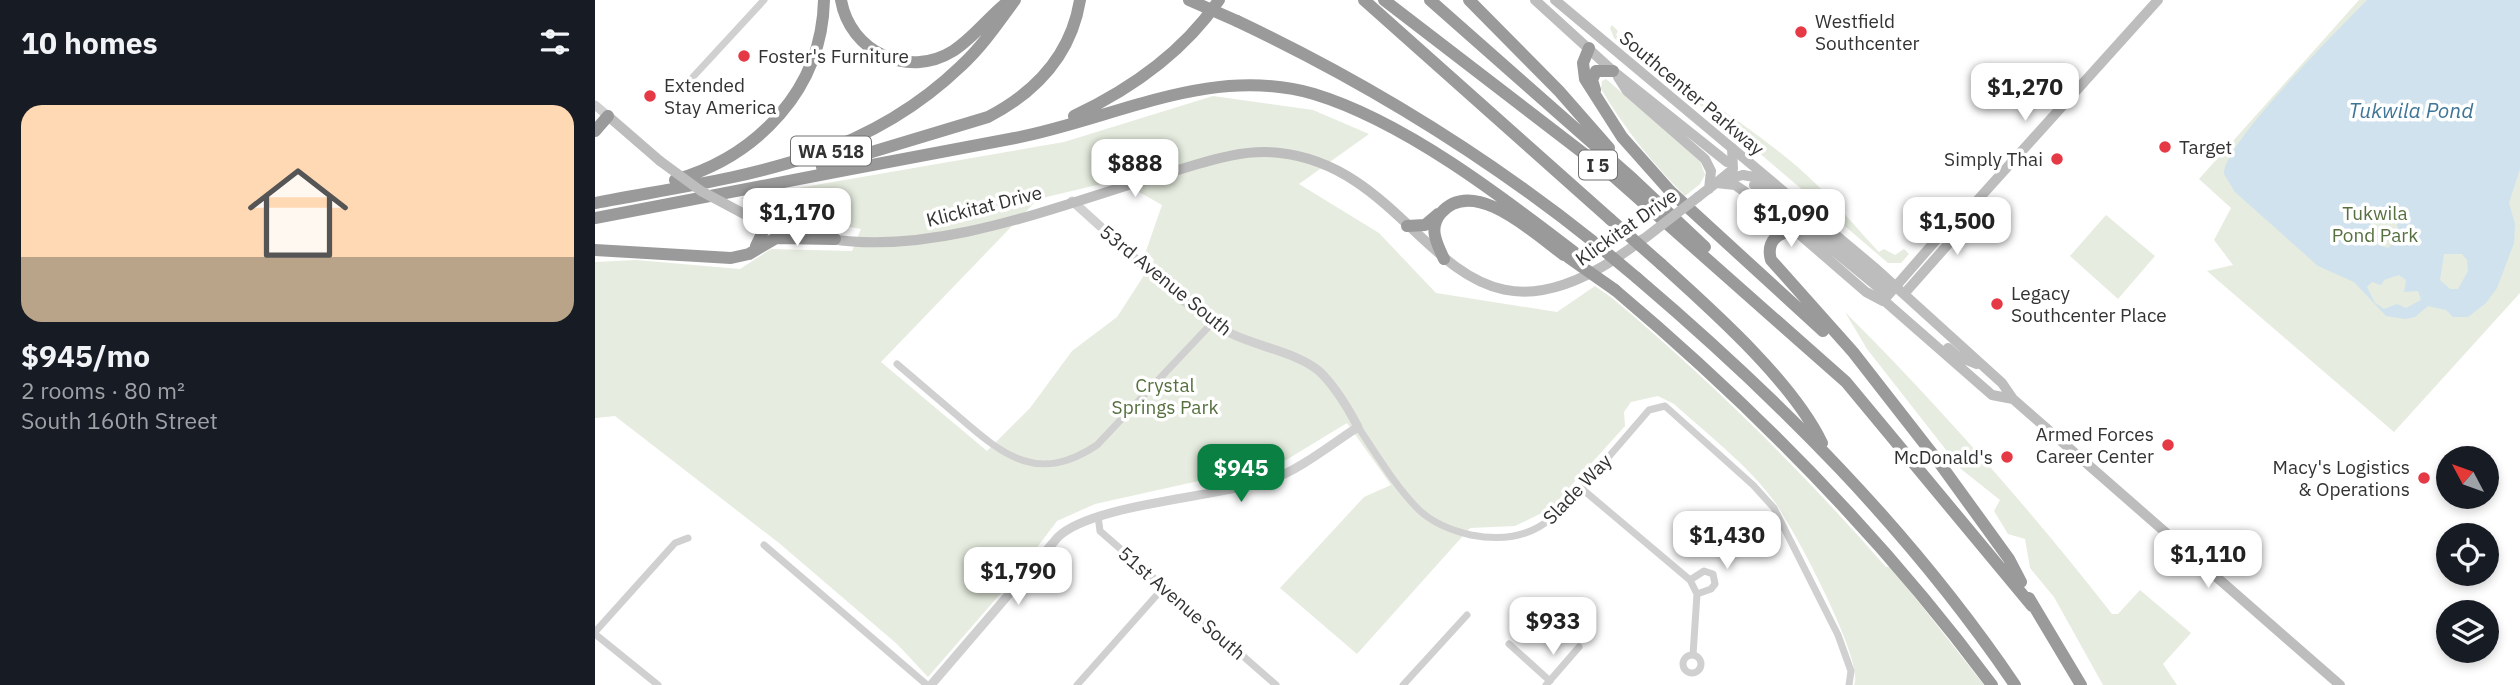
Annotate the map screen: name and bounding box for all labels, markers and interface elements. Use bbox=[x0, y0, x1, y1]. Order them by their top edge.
place label: Westfield Southcenter bbox=[1815, 9, 1920, 55]
text: 10 homes bbox=[21, 23, 158, 62]
icon: filters bbox=[536, 23, 574, 61]
marker: Westfield Southcenter bbox=[1793, 24, 1809, 40]
street label: Southcenter Parkway bbox=[1615, 25, 1770, 161]
place label: Foster's Furniture bbox=[758, 44, 909, 68]
marker: Foster's Furniture bbox=[736, 48, 752, 64]
pin: $1,270 bbox=[1968, 64, 2082, 123]
text: $1,270 bbox=[1987, 71, 2063, 101]
place label: Extended Stay America bbox=[664, 73, 776, 119]
marker: Extended Stay America bbox=[642, 88, 658, 104]
water label: Tukwila Pond bbox=[2349, 96, 2474, 124]
place label: Target bbox=[2179, 135, 2232, 159]
road number: WA 518 bbox=[791, 136, 871, 166]
marker: Target bbox=[2157, 139, 2173, 155]
pin: $888 bbox=[1094, 140, 1176, 199]
text: $888 bbox=[1107, 147, 1163, 177]
place label: Simply Thai bbox=[1944, 147, 2043, 171]
icon: home bbox=[235, 150, 361, 276]
road number: I 5 bbox=[1579, 150, 1617, 180]
marker: Simply Thai bbox=[2049, 151, 2065, 167]
street label: Klickitat Drive bbox=[924, 180, 1044, 232]
street label: Klickitat Drive bbox=[1571, 183, 1681, 271]
pin: $1,170 bbox=[740, 188, 854, 248]
pin: $1,090 bbox=[1734, 190, 1848, 249]
text: $1,170 bbox=[759, 196, 835, 226]
text: $1,090 bbox=[1753, 197, 1829, 227]
pin: $1,500 bbox=[1900, 198, 2014, 257]
park label: Tukwila Pond Park bbox=[2332, 201, 2418, 247]
text: $1,500 bbox=[1919, 205, 1995, 235]
street label: 53rd Avenue South bbox=[1095, 219, 1237, 341]
place label: Legacy Southcenter Place bbox=[2011, 281, 2167, 327]
marker: Legacy Southcenter Place bbox=[1989, 296, 2005, 312]
text: $945/mo bbox=[21, 336, 150, 375]
park label: Crystal Springs Park bbox=[1112, 373, 1218, 419]
text: 2 rooms · 80 m² bbox=[21, 375, 185, 405]
text: South 160th Street bbox=[21, 405, 218, 435]
place label: Armed Forces Career Center bbox=[2036, 422, 2154, 468]
marker: Armed Forces Career Center bbox=[2160, 437, 2176, 453]
pin: $945 bbox=[1200, 444, 1282, 504]
place label: McDonald's bbox=[1894, 445, 1993, 469]
north arrow bbox=[2436, 446, 2499, 509]
map controls bbox=[2436, 446, 2499, 663]
street label: Slade Way bbox=[1538, 448, 1617, 529]
marker: McDonald's bbox=[1999, 449, 2015, 465]
text: $945 bbox=[1213, 452, 1269, 482]
place label: Macy's Logistics & Operations bbox=[2273, 455, 2410, 501]
marker: Macy's Logistics & Operations bbox=[2416, 470, 2432, 486]
pin: $1,430 bbox=[1670, 512, 1784, 571]
text: $1,430 bbox=[1689, 519, 1765, 549]
button: locate bbox=[2436, 523, 2499, 586]
pin: $1,110 bbox=[2151, 530, 2265, 590]
text: $1,110 bbox=[2170, 538, 2246, 568]
street label: 51st Avenue South bbox=[1113, 541, 1251, 665]
pin: $1,790 bbox=[961, 548, 1075, 607]
text: $1,790 bbox=[980, 555, 1056, 585]
pin: $933 bbox=[1512, 598, 1594, 657]
button: layers bbox=[2436, 600, 2499, 663]
text: $933 bbox=[1525, 605, 1581, 635]

